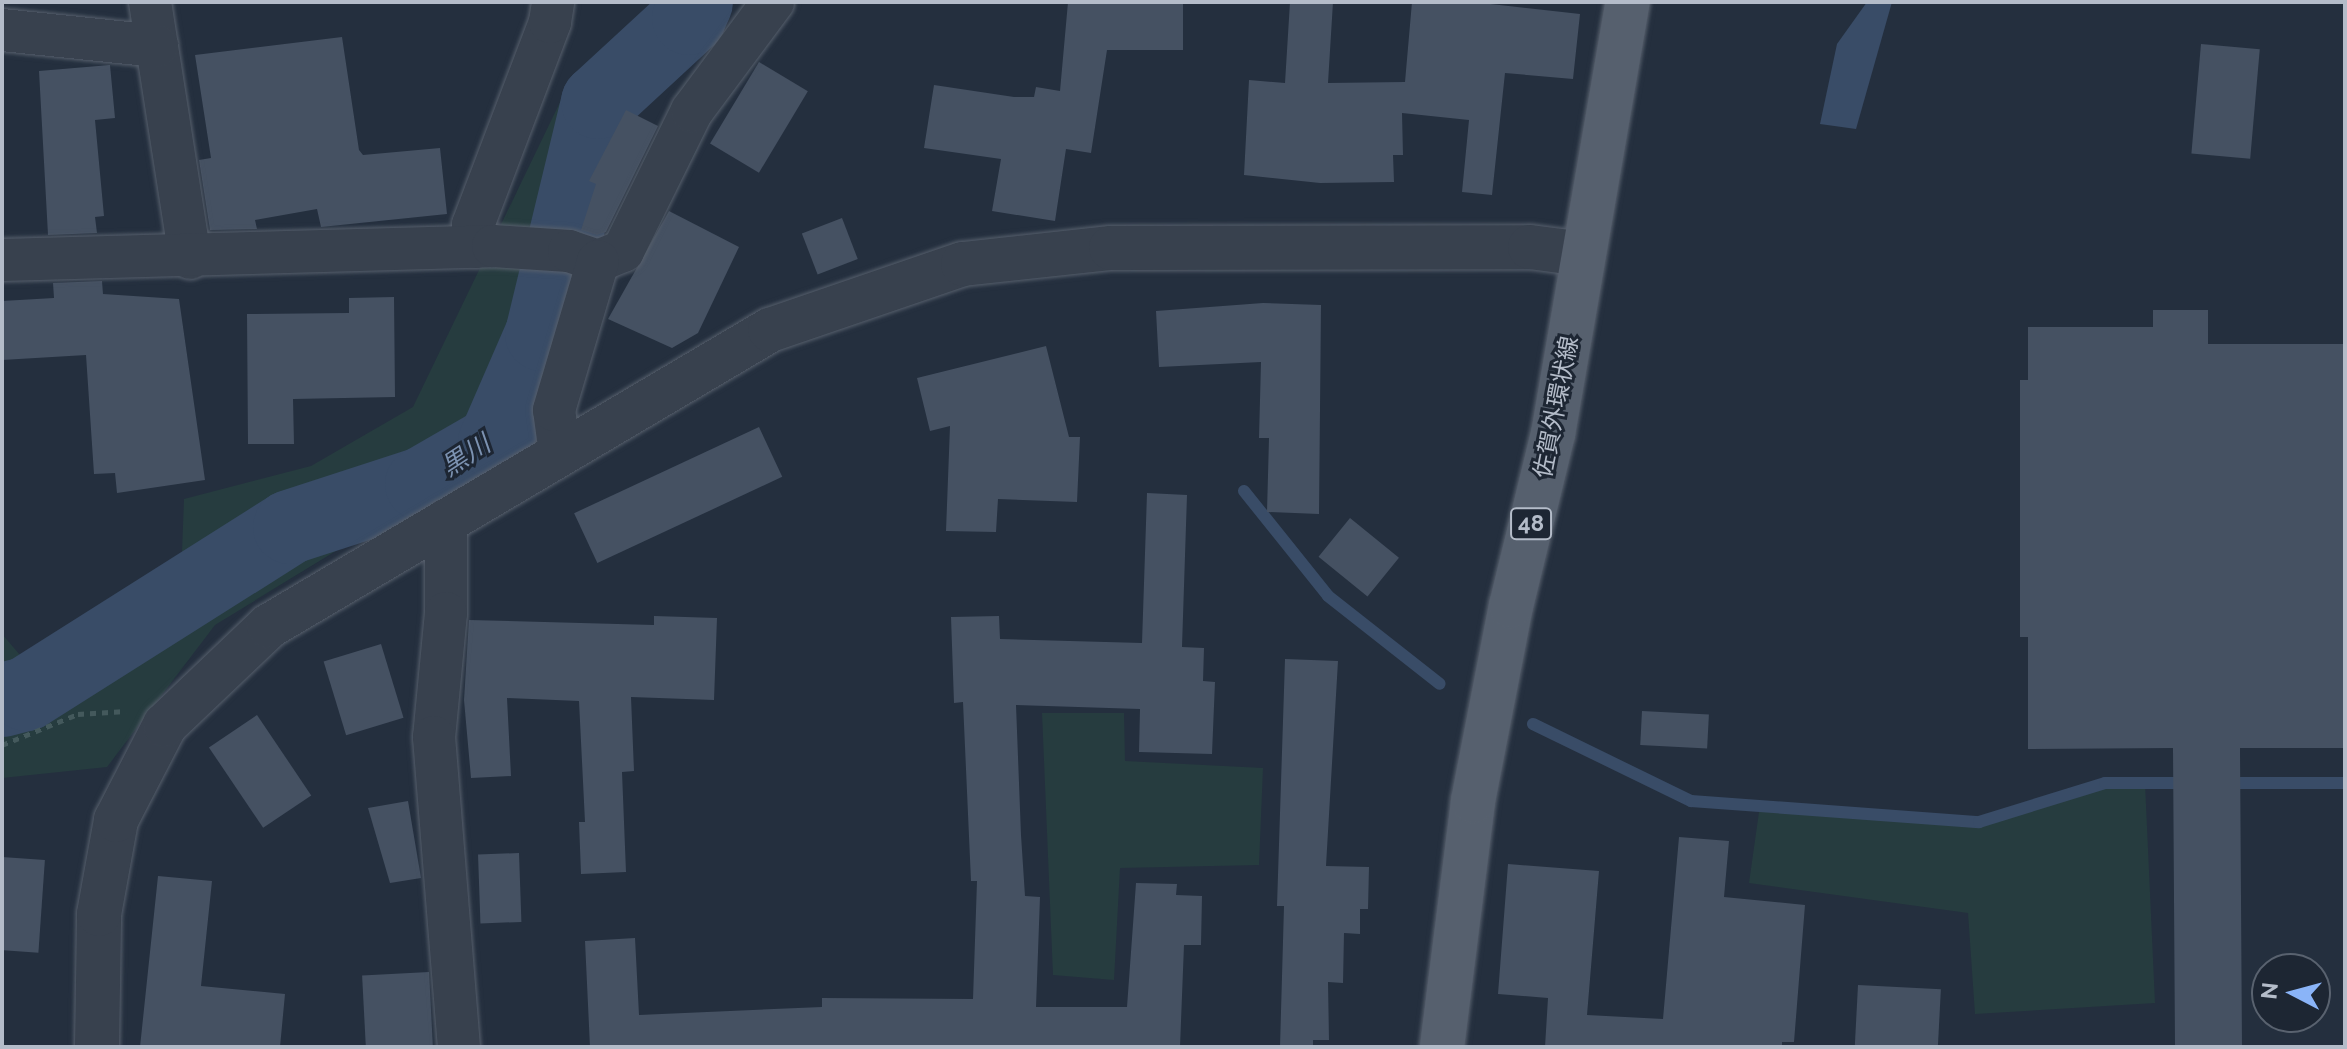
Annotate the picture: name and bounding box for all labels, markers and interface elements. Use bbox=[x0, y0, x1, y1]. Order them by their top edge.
street label: 佐賀外環状線 bbox=[1528, 334, 1584, 480]
water label: 黒川 bbox=[436, 429, 496, 483]
road number: 48 bbox=[1509, 506, 1553, 542]
north arrow bbox=[2251, 953, 2331, 1033]
text: N bbox=[2255, 981, 2283, 1000]

